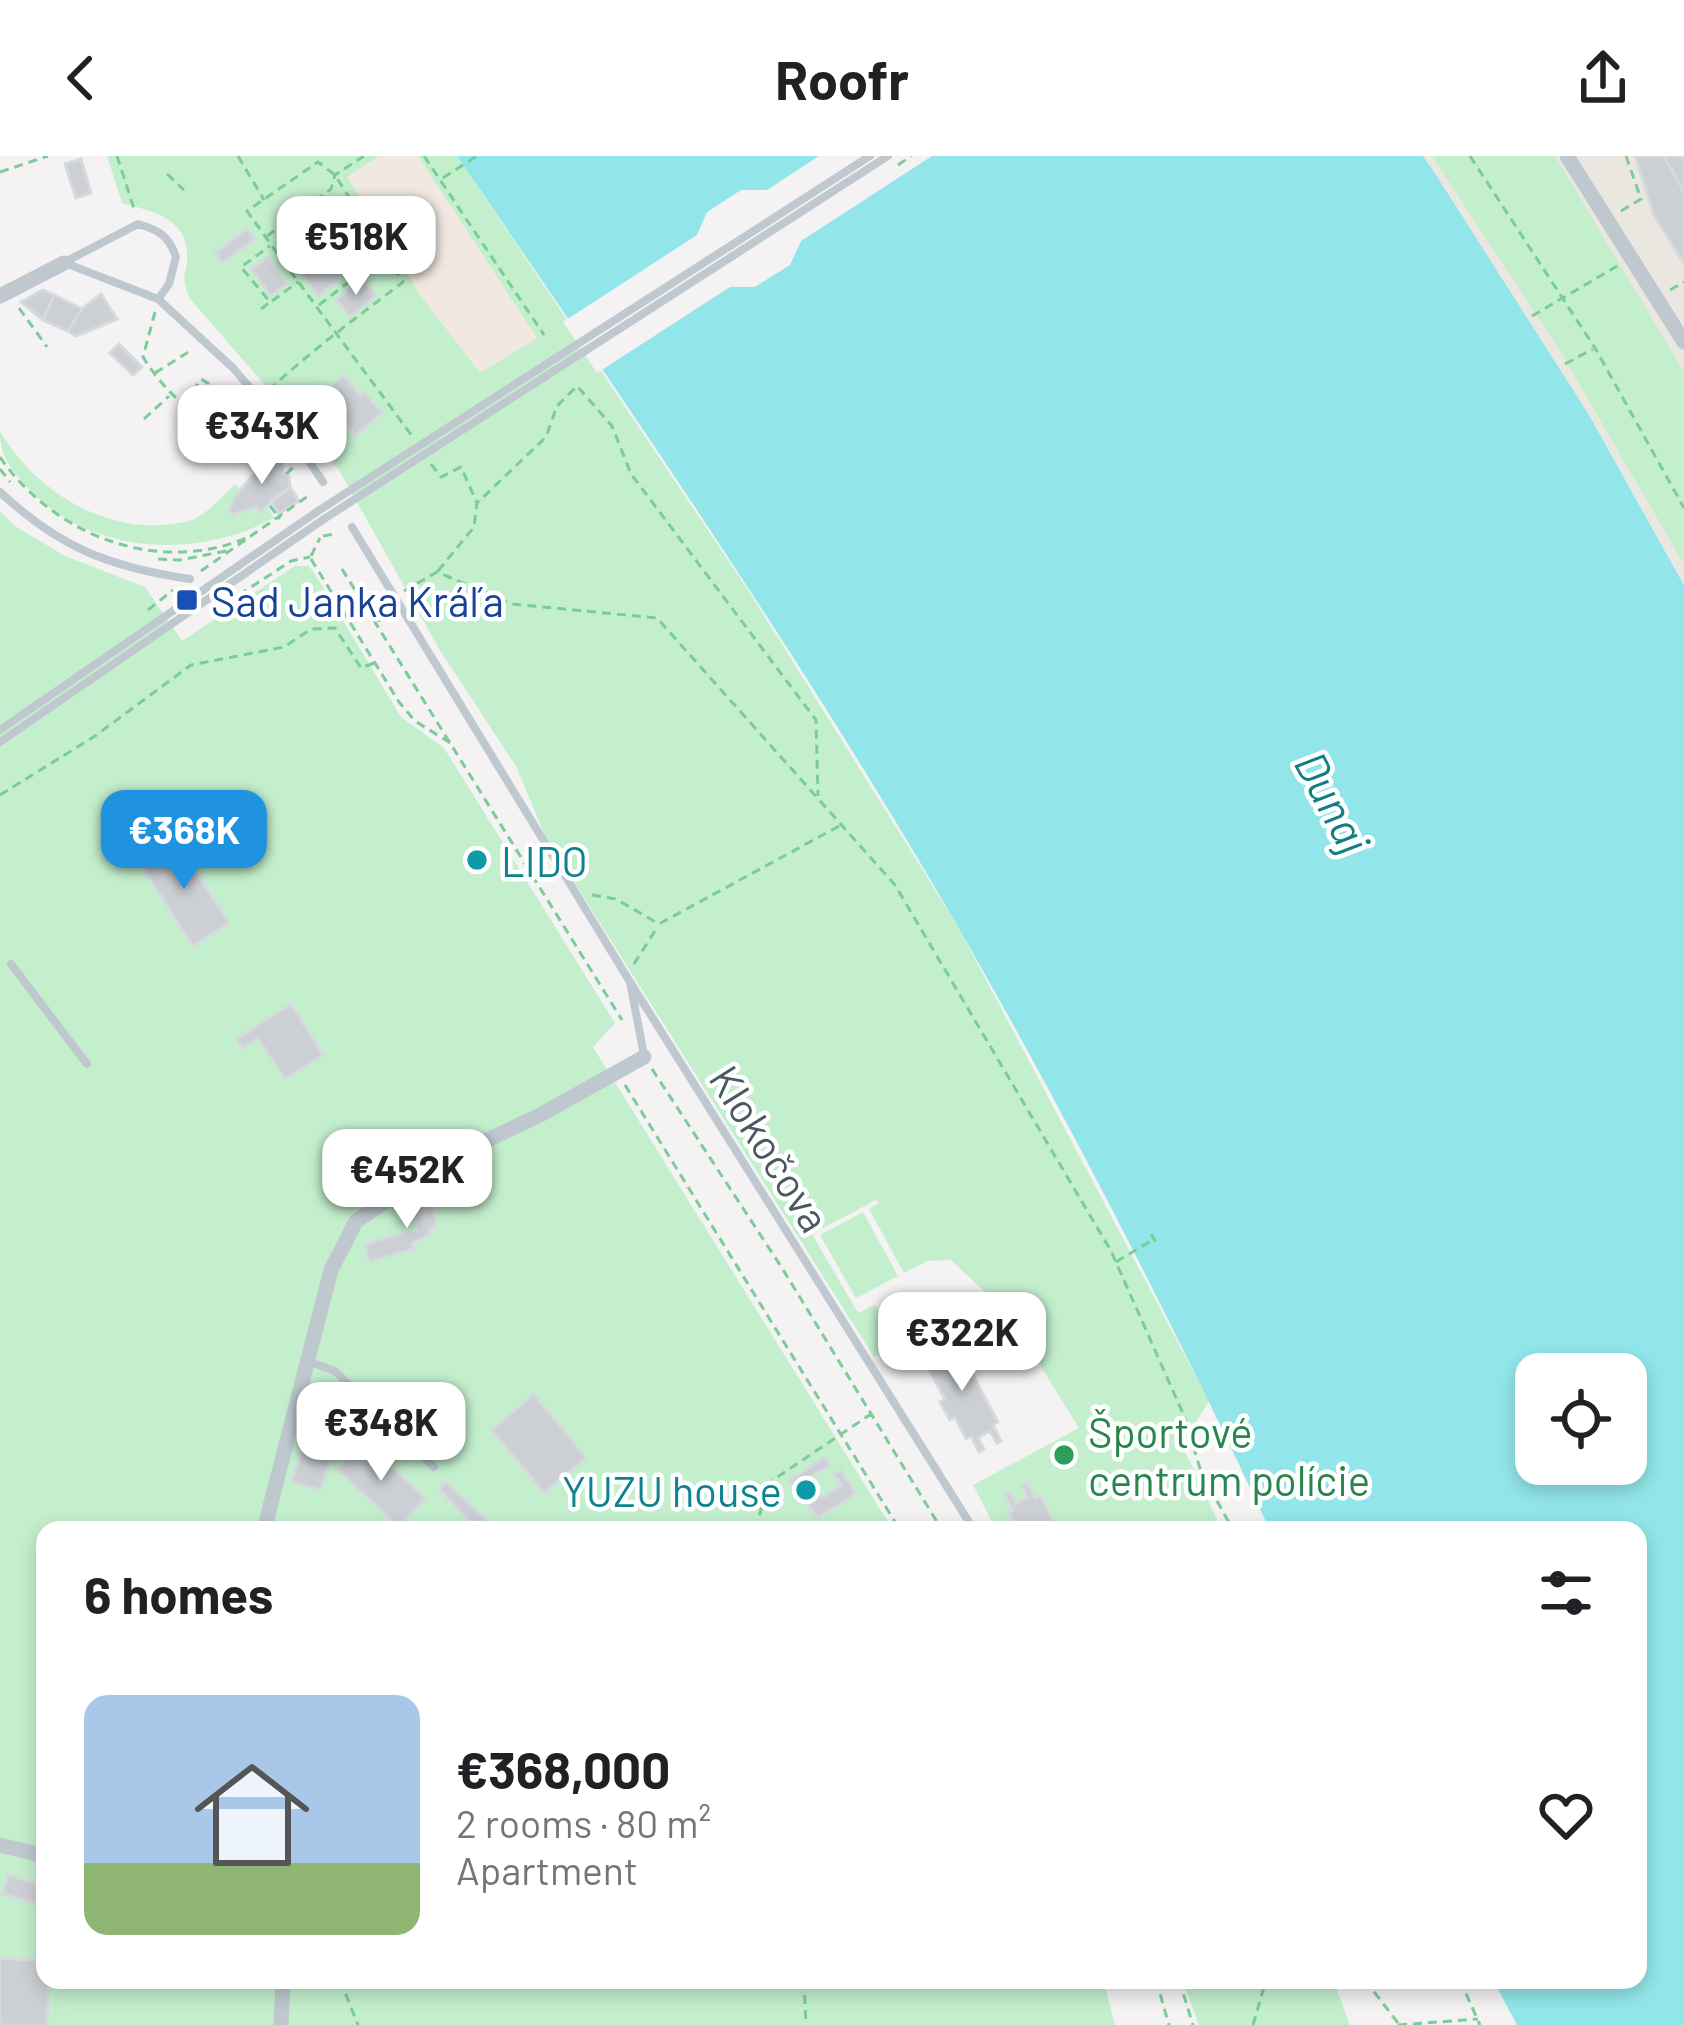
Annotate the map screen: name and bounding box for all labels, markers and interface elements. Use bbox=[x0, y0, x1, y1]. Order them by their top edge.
icon: back bbox=[48, 45, 114, 111]
icon: share bbox=[1570, 45, 1636, 111]
text: Roofr bbox=[775, 46, 909, 111]
pin: €518K bbox=[272, 196, 440, 298]
text: €518K bbox=[304, 211, 408, 258]
pin: €343K bbox=[178, 385, 346, 487]
text: €343K bbox=[205, 400, 319, 447]
place label: Sad Janka Kráľa bbox=[211, 575, 504, 625]
marker: Sad Janka Kráľa bbox=[174, 587, 200, 613]
water label: Dunaj bbox=[1285, 742, 1383, 863]
pin: €368K bbox=[100, 790, 268, 892]
text: €368K bbox=[128, 805, 240, 852]
place label: LIDO bbox=[501, 835, 588, 885]
marker: LIDO bbox=[464, 847, 490, 873]
street label: Klokočova bbox=[700, 1056, 842, 1240]
pin: €452K bbox=[323, 1129, 491, 1231]
text: €452K bbox=[349, 1144, 465, 1191]
pin: €322K bbox=[878, 1292, 1046, 1394]
text: €322K bbox=[905, 1307, 1019, 1354]
map controls bbox=[1515, 1353, 1647, 1485]
button: locate bbox=[1515, 1353, 1647, 1485]
pin: €348K bbox=[297, 1382, 465, 1484]
text: €348K bbox=[324, 1397, 438, 1444]
place label: Športové centrum polície bbox=[1088, 1406, 1370, 1505]
marker: Športové centrum polície bbox=[1051, 1442, 1077, 1468]
place label: YUZU house bbox=[562, 1465, 782, 1515]
marker: YUZU house bbox=[793, 1477, 819, 1503]
icon: filters bbox=[1533, 1560, 1599, 1626]
text: 6 homes bbox=[84, 1563, 273, 1624]
text: €368,000 bbox=[456, 1738, 670, 1799]
icon: home bbox=[180, 1743, 324, 1887]
icon: heart bbox=[1533, 1782, 1599, 1848]
text: 2 rooms · 80 m² bbox=[456, 1799, 711, 1846]
text: Apartment bbox=[456, 1846, 638, 1893]

